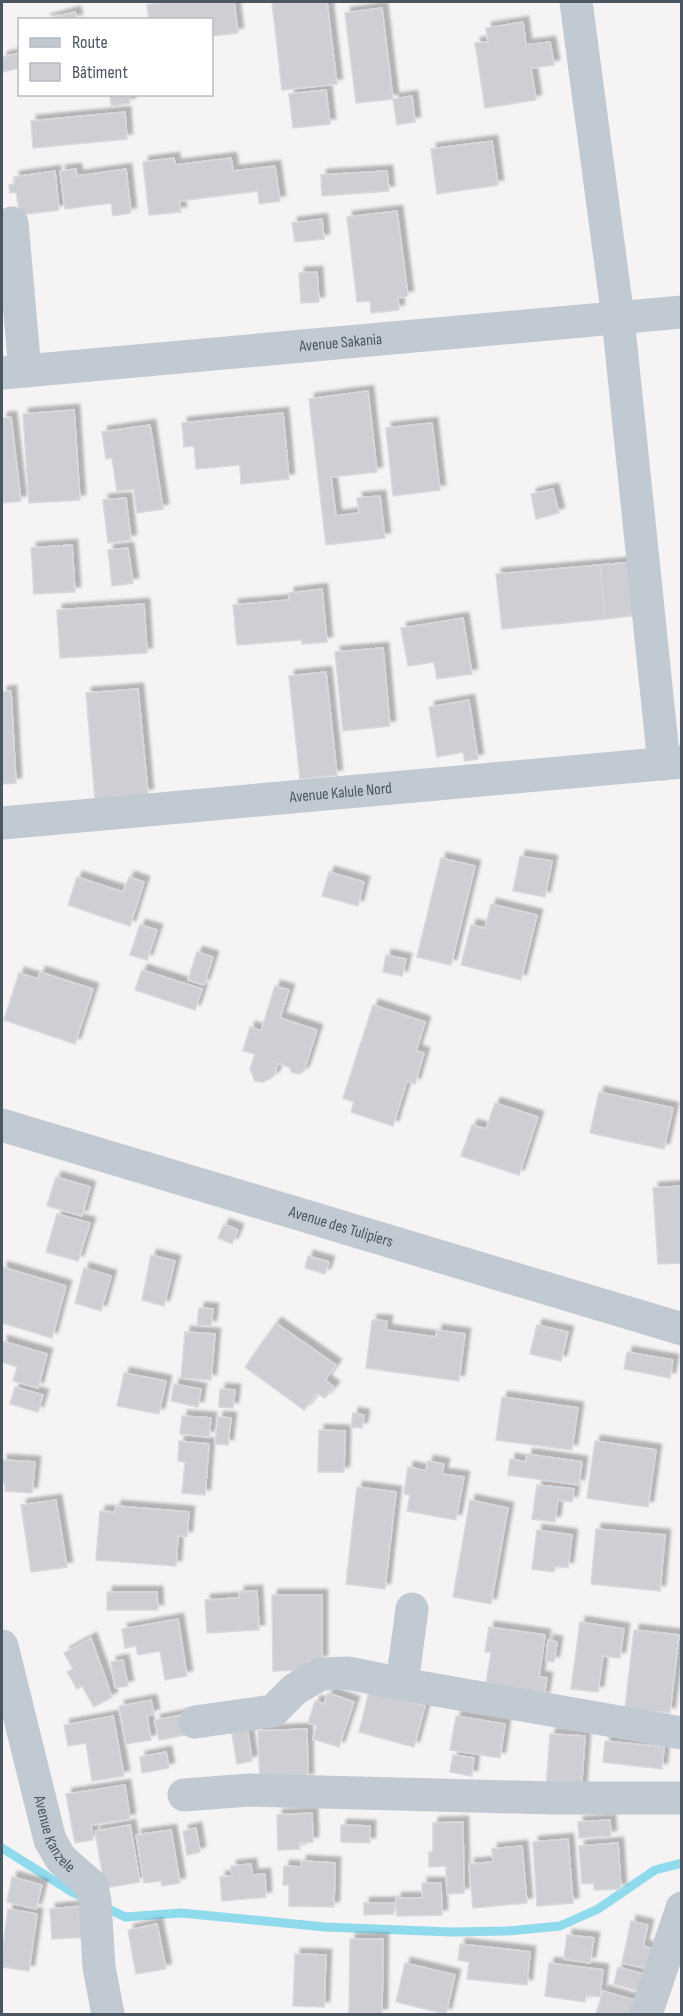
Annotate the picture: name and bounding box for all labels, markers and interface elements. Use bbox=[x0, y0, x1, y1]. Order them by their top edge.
legend bbox=[18, 18, 213, 96]
text: Route bbox=[72, 32, 108, 53]
text: Bâtiment bbox=[72, 62, 128, 83]
street label: Avenue Sakania bbox=[297, 329, 383, 356]
street label: Avenue Kalule Nord bbox=[288, 779, 393, 807]
street label: Avenue des Tulipiers bbox=[286, 1202, 396, 1251]
street label: Avenue Kanzele bbox=[30, 1793, 79, 1877]

